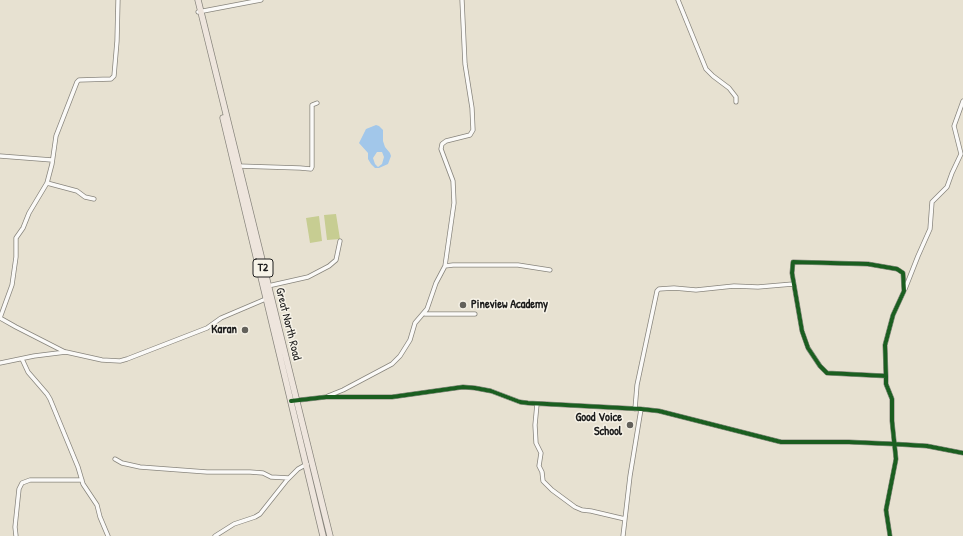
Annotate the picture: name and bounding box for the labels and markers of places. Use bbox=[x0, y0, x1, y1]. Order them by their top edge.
place label: Pineview Academy bbox=[471, 298, 548, 312]
marker: Pineview Academy bbox=[458, 300, 468, 310]
place label: Karan bbox=[211, 323, 237, 337]
marker: Karan bbox=[240, 325, 250, 335]
place label: Good Voice School bbox=[575, 411, 622, 439]
marker: Good Voice School bbox=[625, 420, 635, 430]

